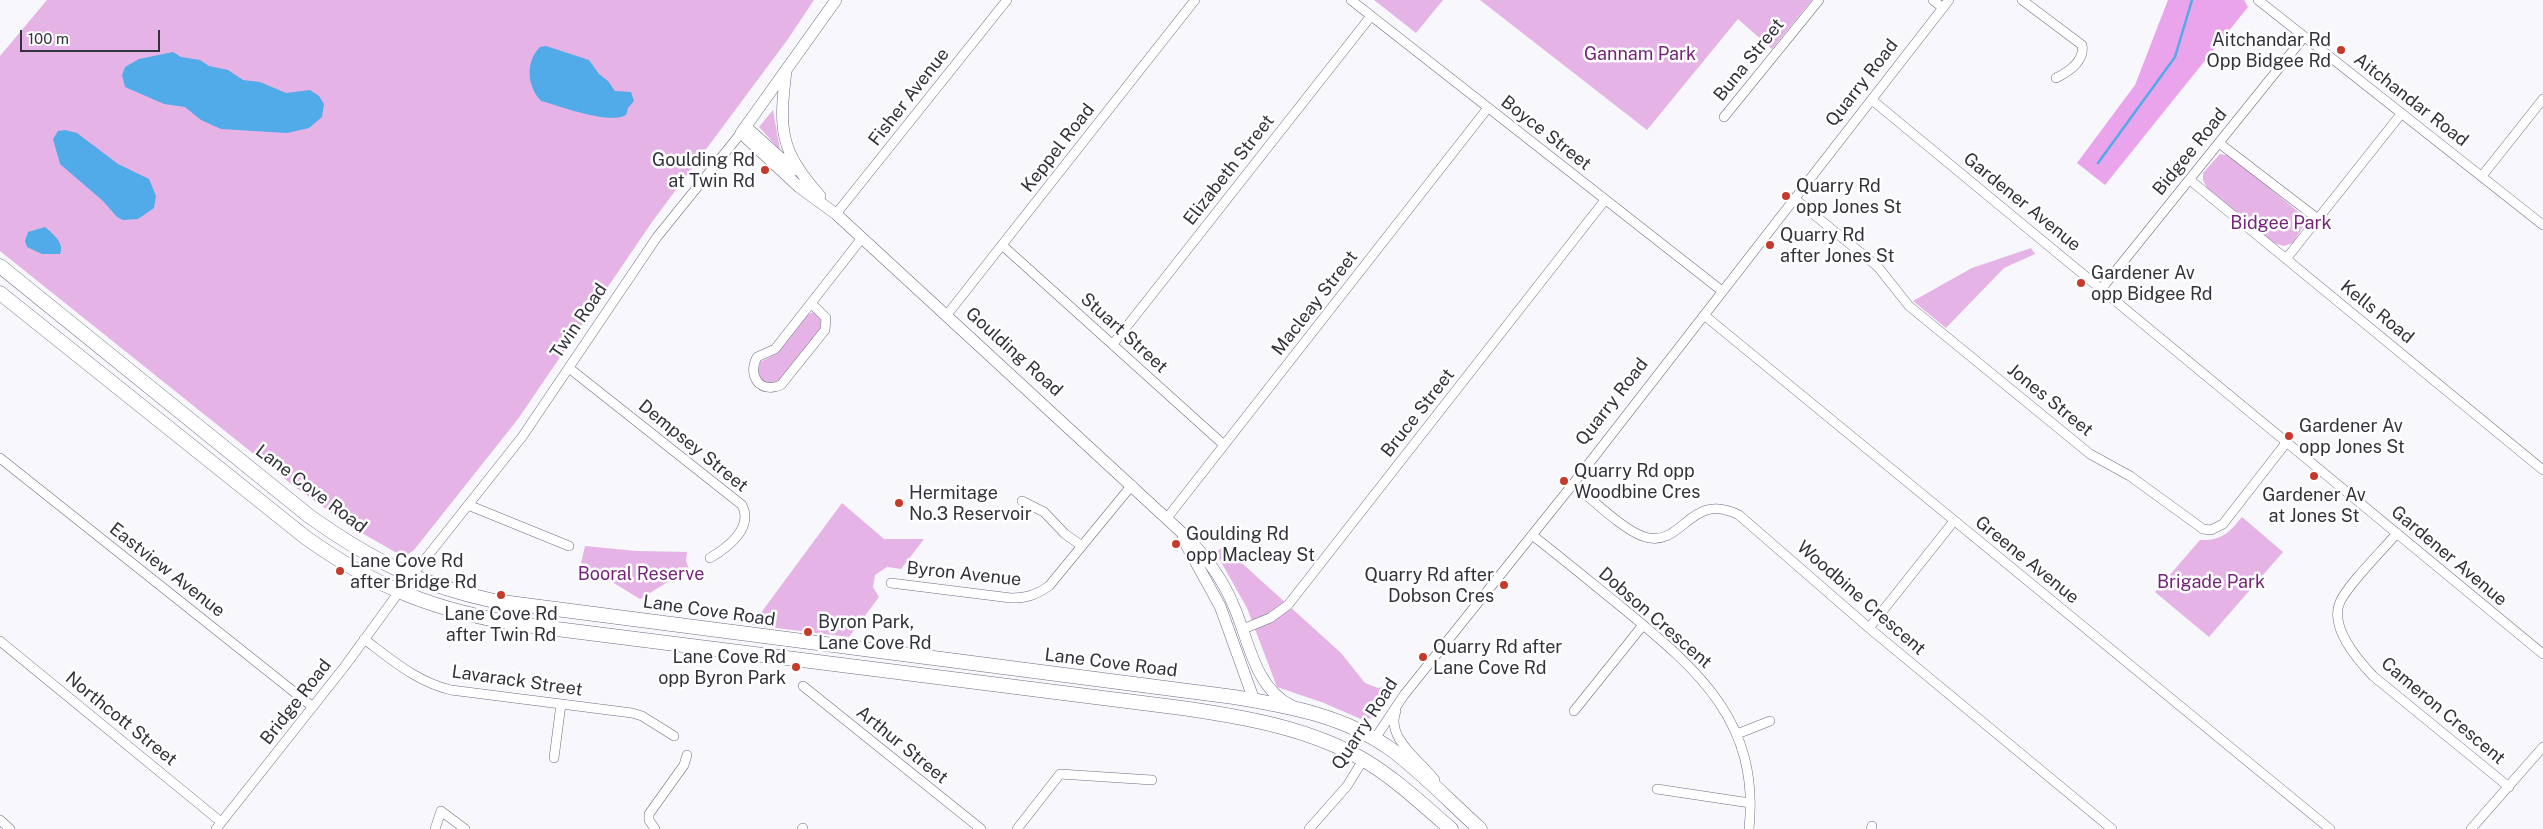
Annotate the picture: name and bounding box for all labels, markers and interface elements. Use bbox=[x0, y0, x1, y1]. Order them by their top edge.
street label: Buna Street bbox=[1709, 14, 1789, 106]
scale bar bbox=[22, 20, 162, 52]
place label: Aitchandar Rd Opp Bidgee Rd bbox=[2207, 29, 2331, 72]
text: 100 m bbox=[28, 30, 69, 47]
street label: Quarry Road bbox=[1821, 35, 1903, 131]
park label: Gannam Park bbox=[1584, 43, 1696, 65]
street label: Fisher Avenue bbox=[864, 44, 954, 150]
marker: Aitchandar Rd Opp Bidgee Rd bbox=[2335, 44, 2347, 56]
street label: Aitchandar Road bbox=[2350, 49, 2472, 151]
street label: Boyce Street bbox=[1497, 91, 1595, 175]
street label: Keppel Road bbox=[1017, 100, 1099, 196]
street label: Bidgee Road bbox=[2148, 104, 2232, 200]
street label: Elizabeth Street bbox=[1179, 110, 1279, 230]
street label: Gardener Avenue bbox=[1959, 148, 2085, 256]
place label: Goulding Rd at Twin Rd bbox=[652, 149, 755, 192]
marker: Goulding Rd at Twin Rd bbox=[759, 164, 771, 176]
place label: Quarry Rd opp Jones St bbox=[1796, 175, 1902, 218]
marker: Quarry Rd opp Jones St bbox=[1780, 190, 1792, 202]
park label: Bidgee Park bbox=[2230, 212, 2332, 234]
place label: Quarry Rd after Jones St bbox=[1780, 224, 1894, 266]
marker: Quarry Rd after Jones St bbox=[1764, 239, 1776, 251]
street label: Macleay Street bbox=[1267, 246, 1363, 360]
place label: Gardener Av opp Bidgee Rd bbox=[2091, 262, 2213, 304]
street label: Kells Road bbox=[2336, 276, 2418, 348]
marker: Gardener Av opp Bidgee Rd bbox=[2075, 277, 2087, 289]
street label: Twin Road bbox=[546, 279, 612, 363]
street label: Stuart Street bbox=[1076, 288, 1172, 378]
street label: Goulding Road bbox=[961, 303, 1067, 401]
street label: Quarry Road bbox=[1571, 354, 1653, 450]
street label: Jones Street bbox=[2003, 359, 2097, 441]
street label: Bruce Street bbox=[1377, 364, 1459, 462]
street label: Dempsey Street bbox=[634, 395, 752, 497]
place label: Gardener Av opp Jones St bbox=[2299, 415, 2405, 458]
marker: Gardener Av opp Jones St bbox=[2283, 430, 2295, 442]
street label: Lane Cove Road bbox=[251, 440, 371, 538]
place label: Quarry Rd opp Woodbine Cres bbox=[1574, 460, 1700, 502]
marker: Gardener Av at Jones St bbox=[2308, 470, 2320, 482]
marker: Quarry Rd opp Woodbine Cres bbox=[1558, 475, 1570, 487]
place label: Hermitage No.3 Reservoir bbox=[909, 482, 1032, 524]
place label: Gardener Av at Jones St bbox=[2262, 484, 2366, 526]
marker: Hermitage No.3 Reservoir bbox=[893, 497, 905, 509]
street label: Gardener Avenue bbox=[2387, 501, 2511, 611]
street label: Greene Avenue bbox=[1971, 512, 2083, 608]
street label: Eastview Avenue bbox=[105, 518, 229, 622]
place label: Goulding Rd opp Macleay St bbox=[1186, 523, 1315, 566]
street label: Woodbine Crescent bbox=[1792, 536, 1930, 660]
marker: Goulding Rd opp Macleay St bbox=[1170, 538, 1182, 550]
place label: Lane Cove Rd after Bridge Rd bbox=[350, 550, 477, 592]
street label: Byron Avenue bbox=[906, 557, 1022, 591]
park label: Booral Reserve bbox=[578, 563, 704, 585]
street label: Dobson Crescent bbox=[1594, 563, 1716, 673]
place label: Quarry Rd after Dobson Cres bbox=[1365, 564, 1494, 606]
marker: Lane Cove Rd after Bridge Rd bbox=[334, 565, 346, 577]
park label: Brigade Park bbox=[2157, 571, 2265, 593]
marker: Quarry Rd after Dobson Cres bbox=[1498, 579, 1510, 591]
marker: Lane Cove Rd after Twin Rd bbox=[495, 589, 507, 601]
street label: Lane Cove Road bbox=[641, 591, 777, 631]
place label: Lane Cove Rd after Twin Rd bbox=[444, 603, 558, 646]
place label: Byron Park, Lane Cove Rd bbox=[818, 611, 931, 654]
marker: Byron Park, Lane Cove Rd bbox=[802, 626, 814, 638]
place label: Quarry Rd after Lane Cove Rd bbox=[1433, 636, 1562, 679]
street label: Lane Cove Road bbox=[1043, 644, 1179, 682]
place label: Lane Cove Rd opp Byron Park bbox=[658, 646, 786, 689]
marker: Quarry Rd after Lane Cove Rd bbox=[1417, 651, 1429, 663]
street label: Cameron Crescent bbox=[2377, 653, 2509, 769]
street label: Bridge Road bbox=[256, 655, 336, 749]
street label: Lavarack Street bbox=[450, 661, 584, 701]
marker: Lane Cove Rd opp Byron Park bbox=[790, 661, 802, 673]
street label: Northcott Street bbox=[61, 667, 181, 771]
street label: Quarry Road bbox=[1327, 674, 1403, 774]
street label: Arthur Street bbox=[852, 702, 952, 788]

